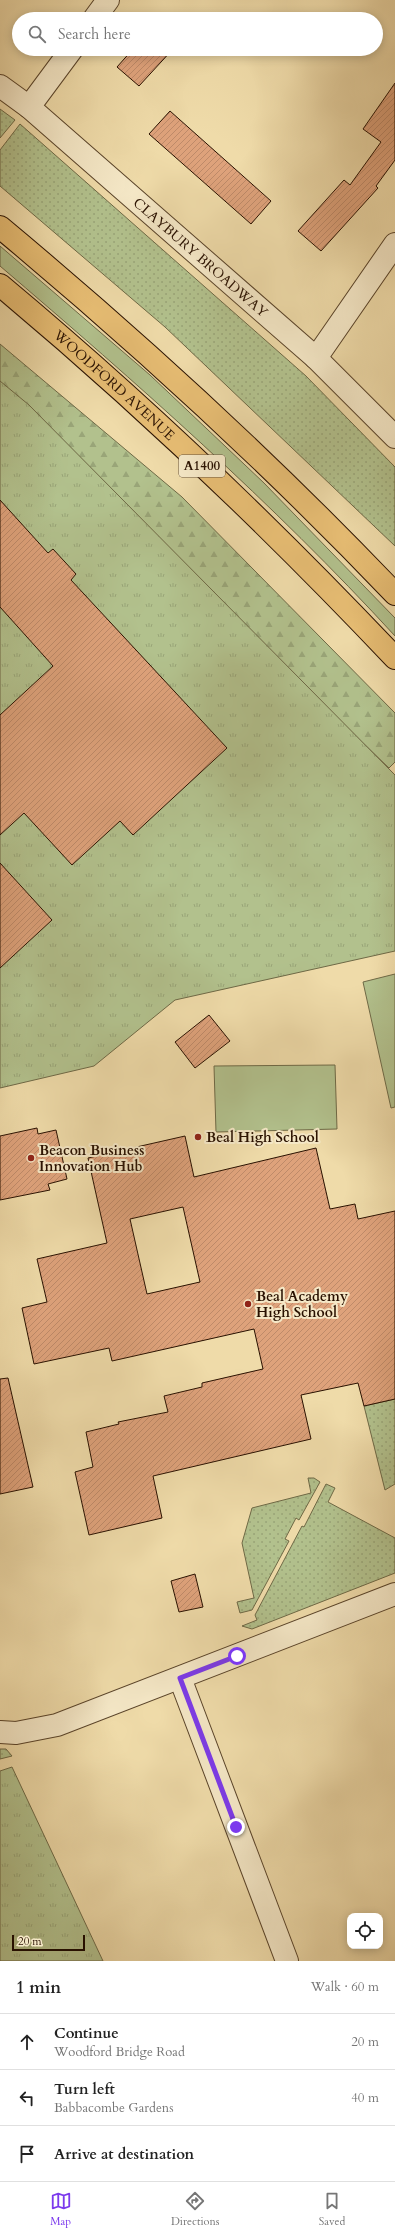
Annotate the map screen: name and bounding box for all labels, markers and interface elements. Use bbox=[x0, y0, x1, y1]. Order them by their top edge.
search box bbox=[12, 12, 383, 56]
icon: search bbox=[26, 23, 48, 45]
text: Search here bbox=[58, 24, 131, 44]
street label: CLAYBURY BROADWAY bbox=[129, 193, 273, 322]
street label: WOODFORD AVENUE bbox=[49, 325, 180, 445]
road number: A1400 bbox=[179, 455, 225, 477]
place label: Beal High School bbox=[206, 1128, 319, 1147]
marker: Beal High School bbox=[193, 1132, 203, 1142]
place label: Beacon Business Innovation Hub bbox=[39, 1141, 144, 1176]
marker: Beacon Business Innovation Hub bbox=[26, 1153, 36, 1163]
place label: Beal Academy High School bbox=[256, 1287, 348, 1322]
marker: Beal Academy High School bbox=[243, 1299, 253, 1309]
route start bbox=[228, 1647, 246, 1665]
route end bbox=[227, 1818, 245, 1836]
map controls bbox=[347, 1913, 383, 1949]
button: locate bbox=[347, 1913, 383, 1949]
scale bar bbox=[12, 1933, 85, 1952]
text: 20 m bbox=[18, 1934, 42, 1949]
text: 1 min bbox=[16, 1976, 61, 1999]
text: Walk · 60 m bbox=[311, 1978, 379, 1996]
text: Continue bbox=[54, 2023, 119, 2043]
icon: ahead bbox=[16, 2031, 38, 2053]
text: 20 m bbox=[351, 2033, 379, 2051]
text: Woodford Bridge Road bbox=[54, 2043, 185, 2061]
text: Turn left bbox=[54, 2079, 115, 2099]
icon: left bbox=[16, 2087, 38, 2109]
text: 40 m bbox=[351, 2089, 379, 2107]
text: Babbacombe Gardens bbox=[54, 2099, 174, 2117]
icon: arrive bbox=[16, 2143, 38, 2165]
text: Arrive at destination bbox=[54, 2144, 194, 2164]
tab: Map bbox=[50, 2190, 72, 2229]
tab: Directions bbox=[171, 2190, 219, 2229]
tab: Saved bbox=[319, 2190, 345, 2229]

